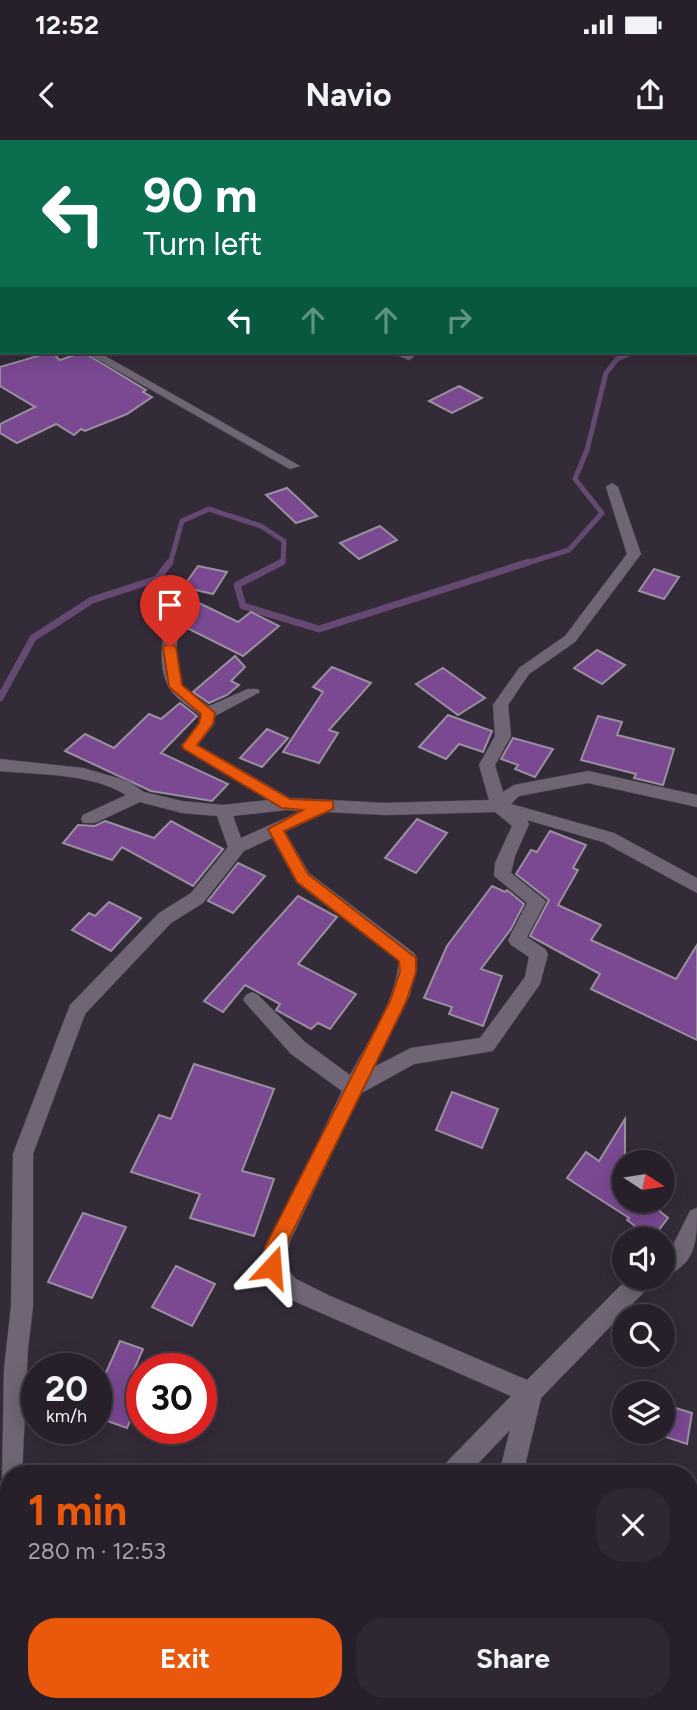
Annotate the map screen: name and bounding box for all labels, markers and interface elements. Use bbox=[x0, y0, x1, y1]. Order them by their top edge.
text: 12:52 bbox=[35, 9, 99, 41]
icon: back bbox=[28, 76, 66, 114]
text: Navio bbox=[305, 76, 392, 114]
icon: share bbox=[631, 76, 669, 114]
text: 90 m bbox=[143, 165, 258, 224]
icon: left bbox=[28, 168, 119, 259]
text: Turn left bbox=[143, 225, 262, 263]
icon: left bbox=[221, 301, 259, 339]
icon: ahead bbox=[294, 301, 332, 339]
icon: ahead bbox=[367, 301, 405, 339]
icon: right bbox=[440, 301, 478, 339]
pin bbox=[140, 575, 200, 647]
icon: arrive bbox=[151, 586, 189, 624]
north arrow bbox=[612, 1150, 676, 1213]
map controls bbox=[612, 1150, 675, 1444]
button: sound bbox=[612, 1227, 675, 1290]
position arrow bbox=[235, 1230, 309, 1304]
button: search bbox=[612, 1304, 675, 1367]
speed limit sign: 30 bbox=[126, 1353, 217, 1444]
text: 20 bbox=[45, 1368, 88, 1410]
button: layers bbox=[612, 1381, 675, 1444]
text: km/h bbox=[46, 1405, 87, 1427]
text: 1 min bbox=[28, 1485, 127, 1536]
button: close bbox=[596, 1488, 670, 1562]
text: 280 m · 12:53 bbox=[28, 1537, 166, 1565]
button: Exit bbox=[28, 1618, 342, 1698]
button: Share bbox=[356, 1618, 670, 1698]

